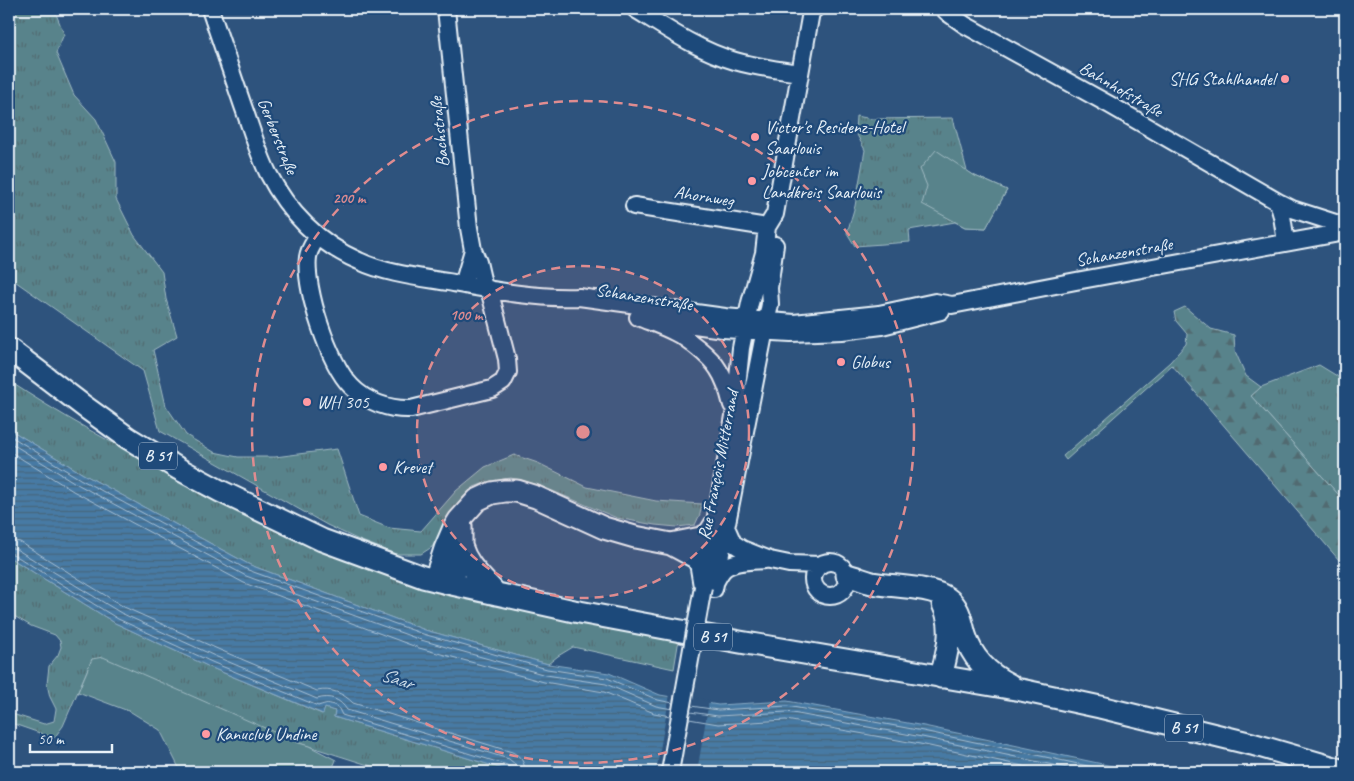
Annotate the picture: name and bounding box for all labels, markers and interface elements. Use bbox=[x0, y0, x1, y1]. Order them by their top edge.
street label: Bahnhofstraße bbox=[1075, 56, 1168, 122]
place label: SHG Stahlhandel bbox=[1169, 68, 1278, 90]
marker: SHG Stahlhandel bbox=[1279, 73, 1291, 85]
street label: Gerberstraße bbox=[253, 95, 304, 178]
street label: Bachstraße bbox=[424, 95, 454, 168]
place label: Victor's Residenz-Hotel Saarlouis bbox=[765, 116, 907, 159]
marker: Victor's Residenz-Hotel Saarlouis bbox=[749, 131, 761, 143]
place label: Jobcenter im Landkreis Saarlouis bbox=[761, 160, 883, 203]
marker: Jobcenter im Landkreis Saarlouis bbox=[746, 175, 758, 187]
street label: Ahornweg bbox=[673, 180, 737, 212]
text: 200 m bbox=[333, 189, 367, 208]
street label: Schanzenstraße bbox=[1074, 233, 1175, 271]
street label: Schanzenstraße bbox=[594, 279, 695, 316]
text: 100 m bbox=[450, 306, 484, 325]
place label: Globus bbox=[851, 351, 892, 373]
marker: Globus bbox=[835, 356, 847, 368]
street label: Rue François Mitterrand bbox=[693, 385, 744, 542]
place label: WH 305 bbox=[317, 391, 370, 413]
marker: WH 305 bbox=[301, 396, 313, 408]
centre of rings bbox=[574, 423, 592, 441]
road number: B 51 bbox=[139, 442, 177, 470]
place label: Krevet bbox=[393, 456, 435, 478]
marker: Krevet bbox=[377, 461, 389, 473]
road number: B 51 bbox=[694, 624, 732, 650]
water label: Saar bbox=[378, 663, 420, 697]
road number: B 51 bbox=[1165, 714, 1203, 741]
scale bar bbox=[30, 721, 112, 753]
place label: Kanuclub Undine bbox=[216, 723, 317, 745]
marker: Kanuclub Undine bbox=[200, 728, 212, 740]
text: 50 m bbox=[38, 730, 65, 749]

